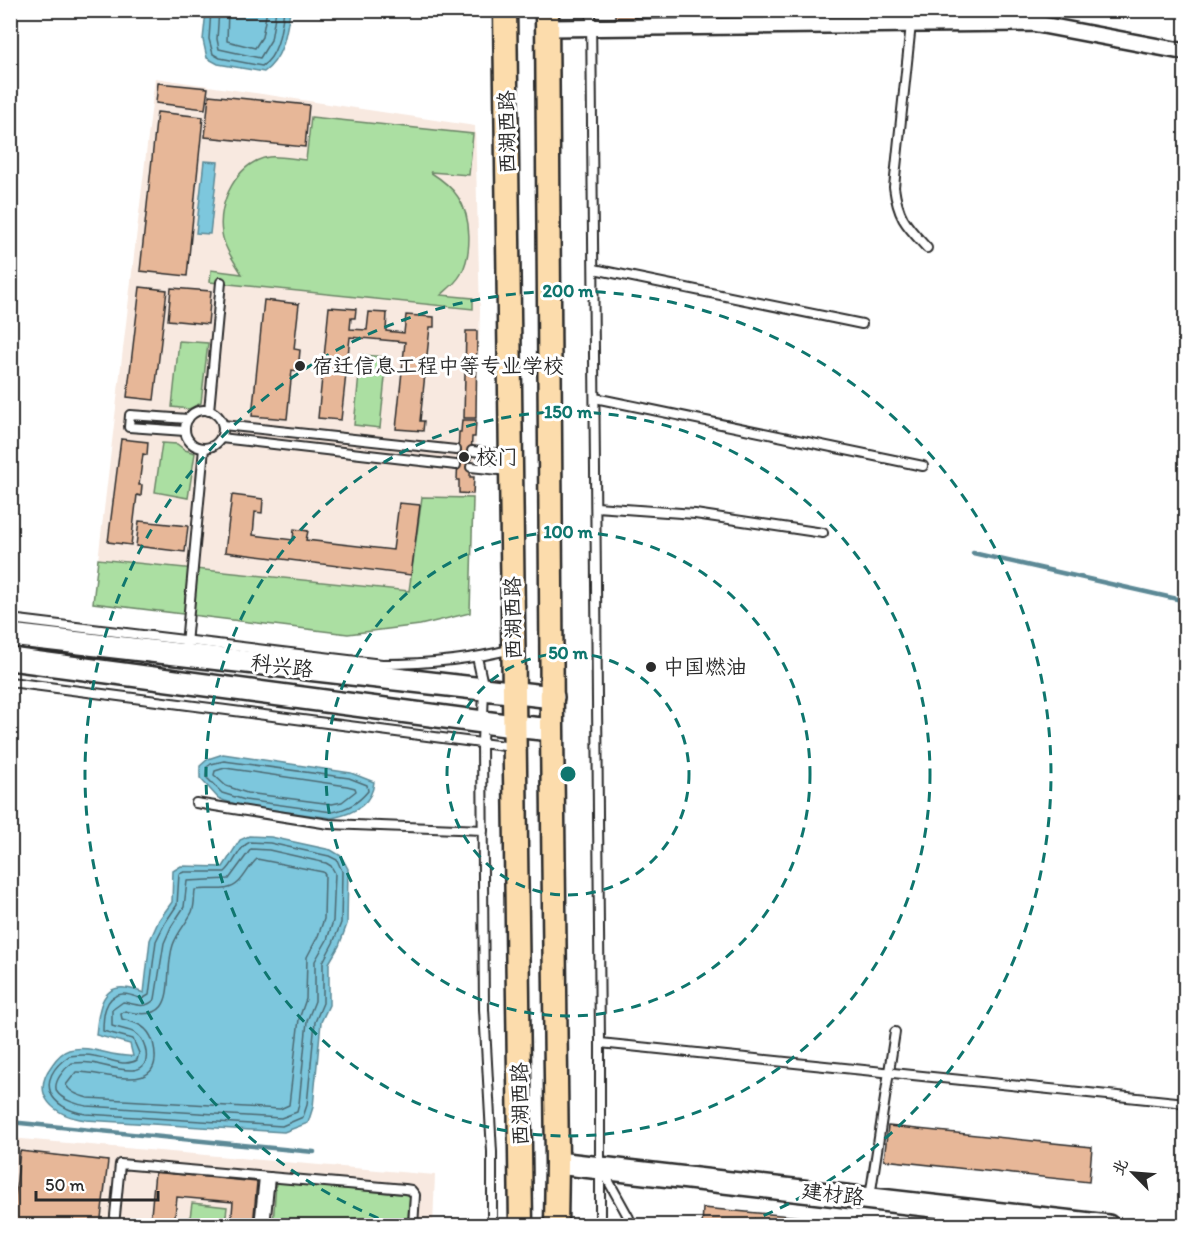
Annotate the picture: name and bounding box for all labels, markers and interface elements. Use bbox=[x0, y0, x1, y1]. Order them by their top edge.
street label: 西湖西路 bbox=[493, 90, 520, 174]
text: 200 m bbox=[543, 280, 594, 302]
place label: 宿迁信息工程中等专业学校 bbox=[312, 353, 564, 378]
marker: 宿迁信息工程中等专业学校 bbox=[293, 359, 307, 373]
text: 150 m bbox=[544, 401, 593, 423]
place label: 校门 bbox=[476, 444, 518, 469]
marker: 校门 bbox=[457, 450, 471, 464]
text: 100 m bbox=[543, 521, 594, 543]
street label: 西湖西路 bbox=[499, 576, 526, 660]
text: 50 m bbox=[548, 642, 589, 664]
street label: 科兴路 bbox=[249, 649, 315, 682]
place label: 中国燃油 bbox=[663, 654, 747, 679]
marker: 中国燃油 bbox=[644, 660, 658, 674]
centre of rings bbox=[558, 764, 578, 784]
street label: 西湖西路 bbox=[506, 1062, 533, 1146]
north arrow bbox=[1103, 1143, 1163, 1203]
text: 北 bbox=[1108, 1156, 1132, 1178]
scale bar bbox=[36, 1164, 158, 1202]
text: 50 m bbox=[45, 1174, 85, 1196]
street label: 建材路 bbox=[800, 1177, 866, 1210]

